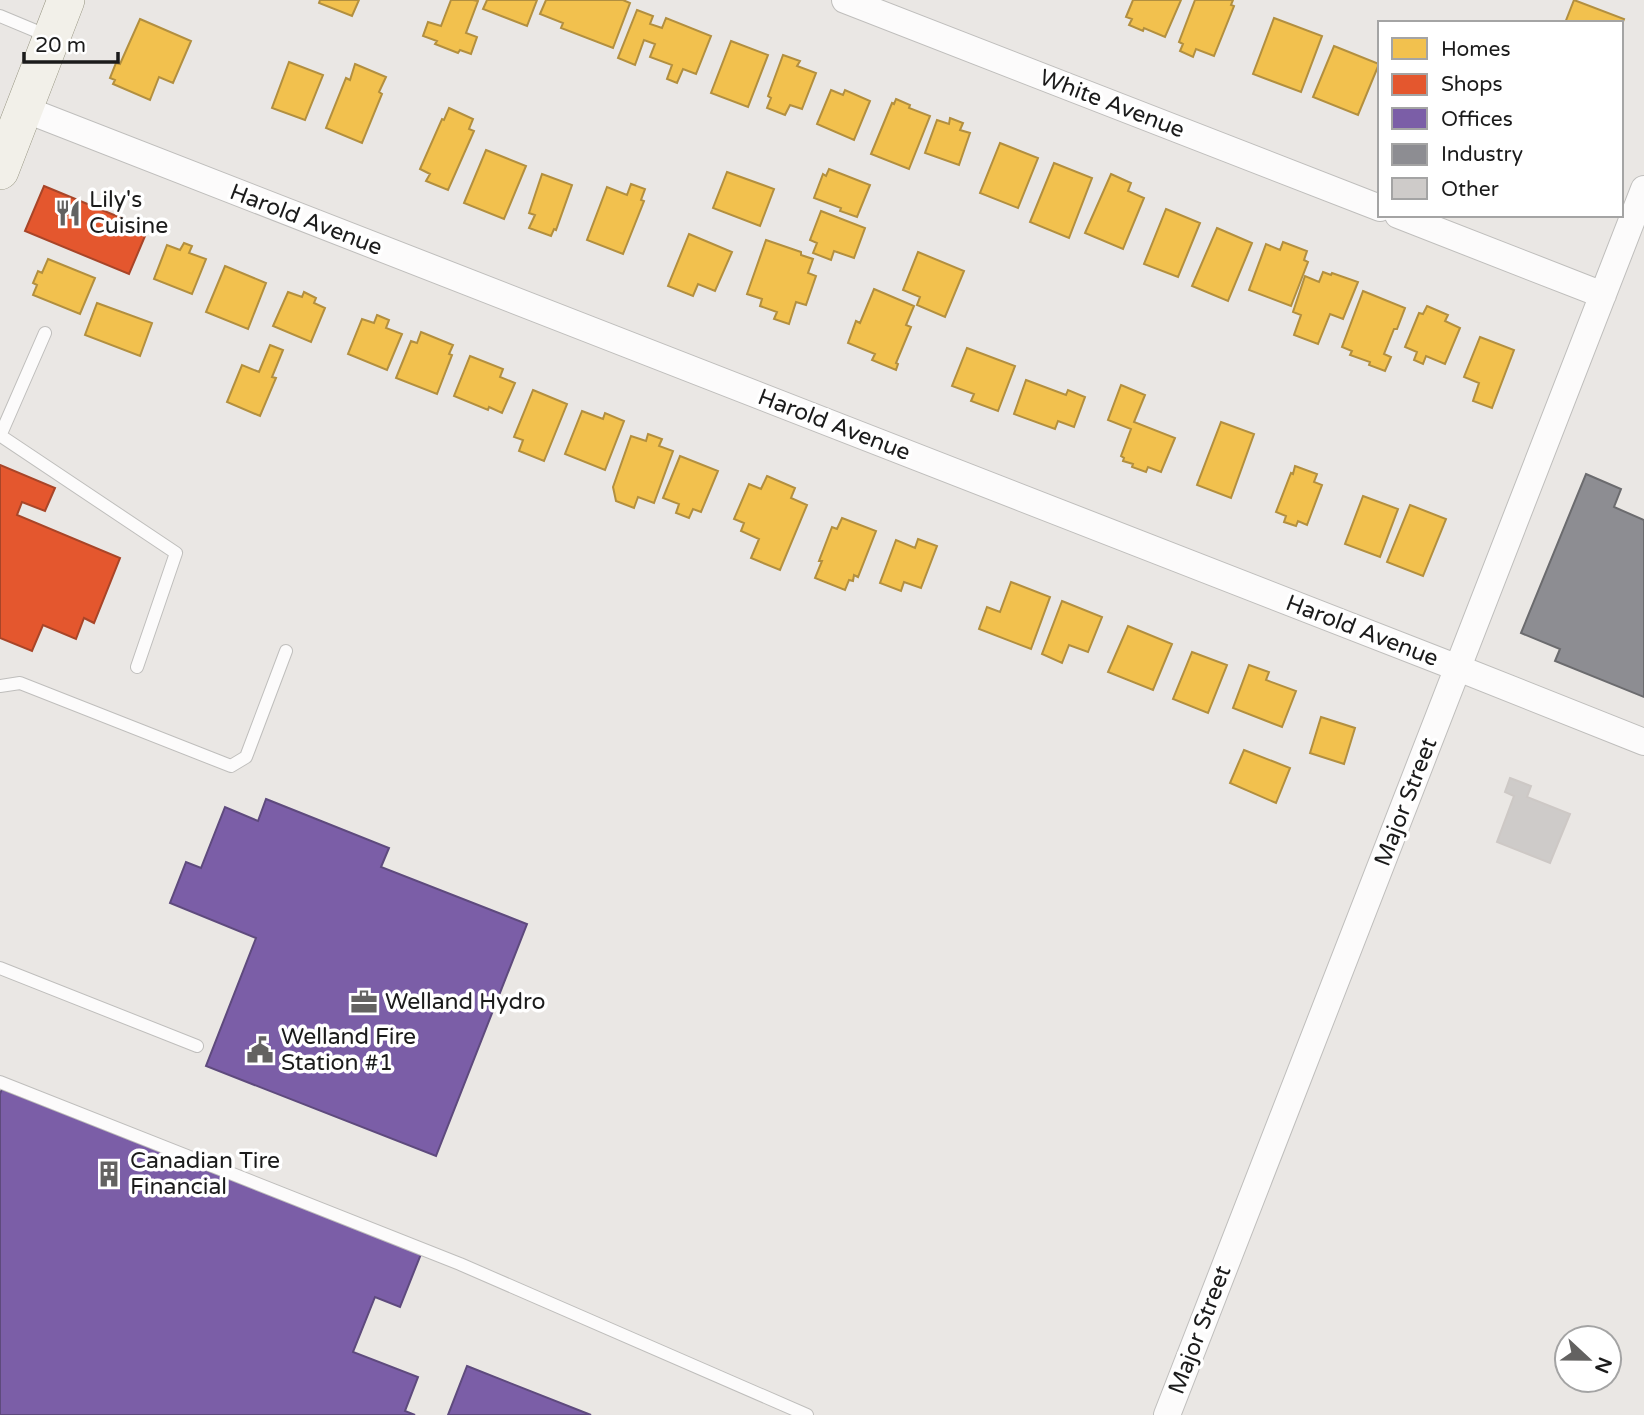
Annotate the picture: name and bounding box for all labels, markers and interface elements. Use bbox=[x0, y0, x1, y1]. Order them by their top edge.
scale bar bbox=[24, 21, 119, 65]
legend bbox=[1378, 21, 1623, 217]
text: 20 m bbox=[35, 33, 86, 58]
text: Homes bbox=[1441, 37, 1511, 62]
street label: White Avenue bbox=[1036, 64, 1188, 144]
text: Shops bbox=[1441, 72, 1503, 97]
text: Offices bbox=[1441, 107, 1513, 132]
text: Industry bbox=[1441, 142, 1523, 167]
text: Other bbox=[1441, 177, 1499, 202]
street label: Harold Avenue bbox=[226, 178, 386, 262]
place label: Lily's Cuisine bbox=[89, 186, 168, 240]
restaurant icon: Lily's Cuisine bbox=[53, 198, 83, 228]
street label: Harold Avenue bbox=[754, 383, 914, 467]
street label: Harold Avenue bbox=[1282, 589, 1442, 673]
street label: Major Street bbox=[1369, 734, 1443, 870]
office icon: Welland Hydro bbox=[349, 987, 379, 1017]
place label: Welland Hydro bbox=[385, 988, 545, 1016]
place label: Welland Fire Station #1 bbox=[281, 1023, 416, 1077]
public building icon: Welland Fire Station #1 bbox=[245, 1035, 275, 1065]
place label: Canadian Tire Financial bbox=[130, 1147, 280, 1201]
building icon: Canadian Tire Financial bbox=[94, 1159, 124, 1189]
street label: Major Street bbox=[1163, 1262, 1237, 1398]
north arrow bbox=[1553, 1324, 1623, 1394]
text: N bbox=[1590, 1354, 1616, 1376]

